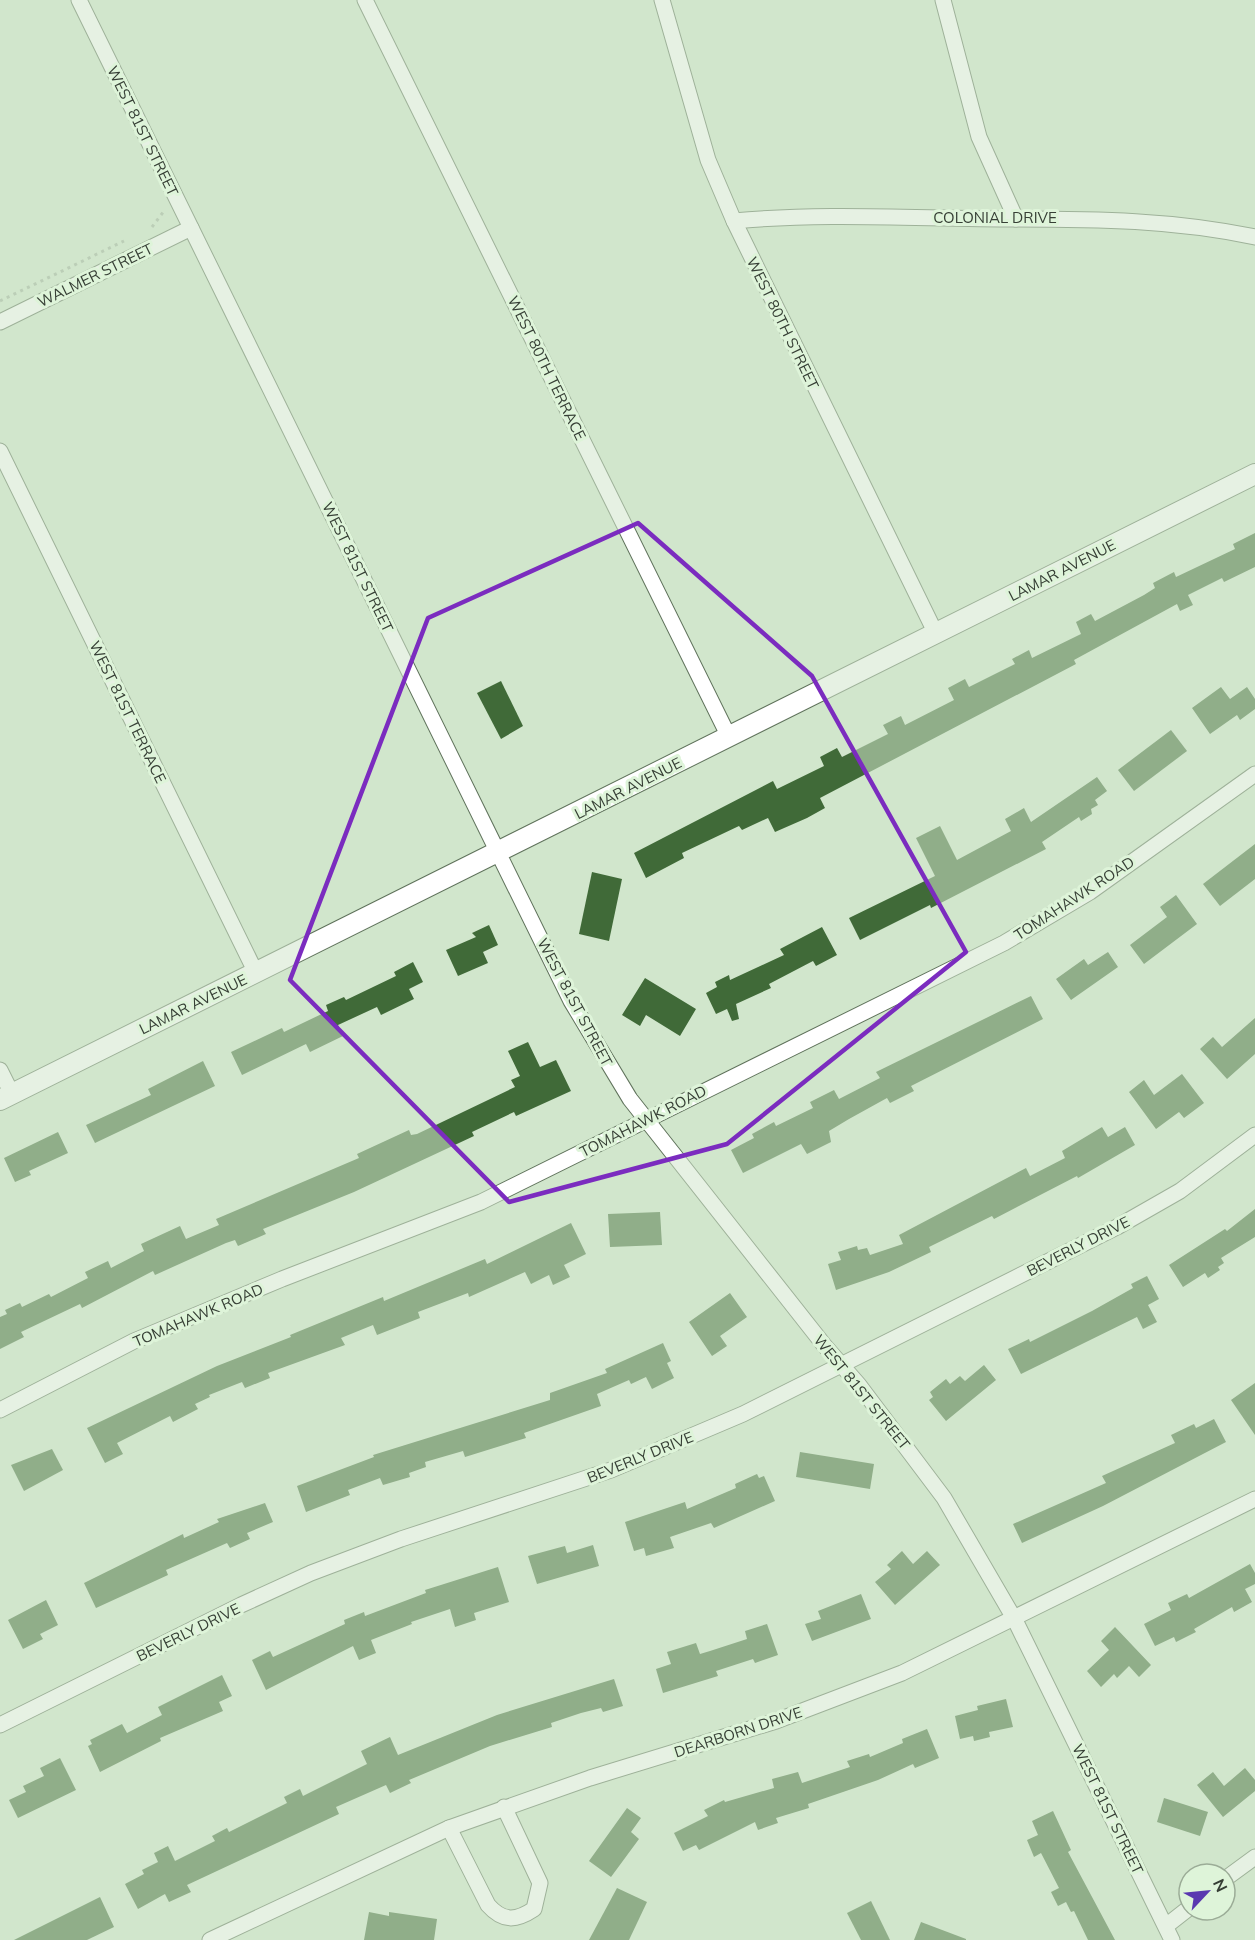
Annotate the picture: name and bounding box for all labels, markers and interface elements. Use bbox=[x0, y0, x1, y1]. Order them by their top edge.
street label: WEST 81ST STREET bbox=[103, 63, 183, 199]
street label: COLONIAL DRIVE bbox=[933, 208, 1057, 227]
street label: WALMER STREET bbox=[34, 239, 156, 311]
street label: WEST 80TH STREET bbox=[743, 254, 823, 392]
street label: WEST 80TH TERRACE bbox=[504, 293, 590, 443]
street label: WEST 81ST STREET bbox=[318, 499, 398, 635]
street label: LAMAR AVENUE bbox=[1005, 535, 1119, 605]
street label: WEST 81ST TERRACE bbox=[85, 638, 171, 786]
street label: LAMAR AVENUE bbox=[571, 753, 685, 823]
street label: TOMAHAWK ROAD bbox=[1010, 852, 1138, 944]
street label: WEST 81ST STREET bbox=[533, 935, 617, 1069]
street label: LAMAR AVENUE bbox=[136, 970, 250, 1038]
street label: TOMAHAWK ROAD bbox=[576, 1081, 710, 1161]
street label: BEVERLY DRIVE bbox=[1023, 1212, 1133, 1280]
street label: TOMAHAWK ROAD bbox=[130, 1279, 266, 1351]
street label: WEST 81ST STREET bbox=[810, 1331, 914, 1453]
street label: BEVERLY DRIVE bbox=[584, 1427, 696, 1487]
street label: BEVERLY DRIVE bbox=[133, 1599, 243, 1665]
street label: DEARBORN DRIVE bbox=[672, 1702, 804, 1762]
street label: WEST 81ST STREET bbox=[1068, 1741, 1148, 1877]
north arrow bbox=[1177, 1862, 1237, 1922]
text: N bbox=[1209, 1876, 1232, 1895]

